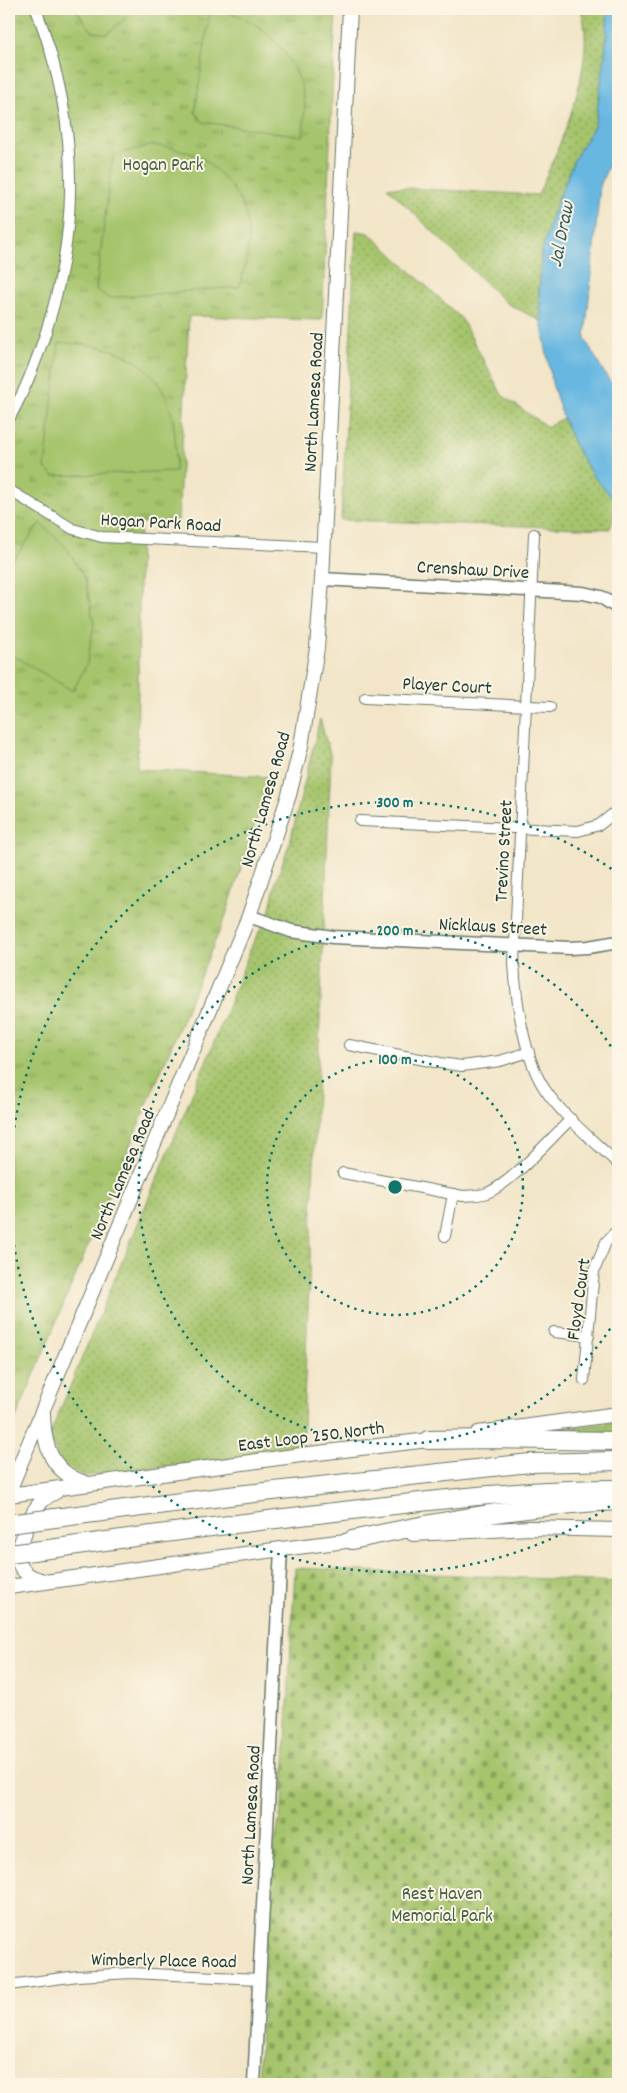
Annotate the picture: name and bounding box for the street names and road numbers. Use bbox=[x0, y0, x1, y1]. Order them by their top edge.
street label: North Lamesa Road bbox=[298, 332, 333, 473]
street label: Hogan Park Road bbox=[100, 508, 222, 541]
street label: Crenshaw Drive bbox=[416, 555, 530, 588]
street label: Player Court bbox=[401, 672, 492, 703]
street label: North Lamesa Road bbox=[235, 729, 300, 871]
street label: Trevino Street bbox=[489, 799, 522, 903]
street label: Nicklaus Street bbox=[438, 912, 548, 945]
street label: North Lamesa Road bbox=[84, 1106, 164, 1245]
street label: Floyd Court bbox=[561, 1257, 600, 1342]
street label: East Loop 250 North bbox=[237, 1416, 386, 1461]
street label: North Lamesa Road bbox=[235, 1745, 270, 1886]
street label: Wimberly Place Road bbox=[91, 1948, 237, 1977]

